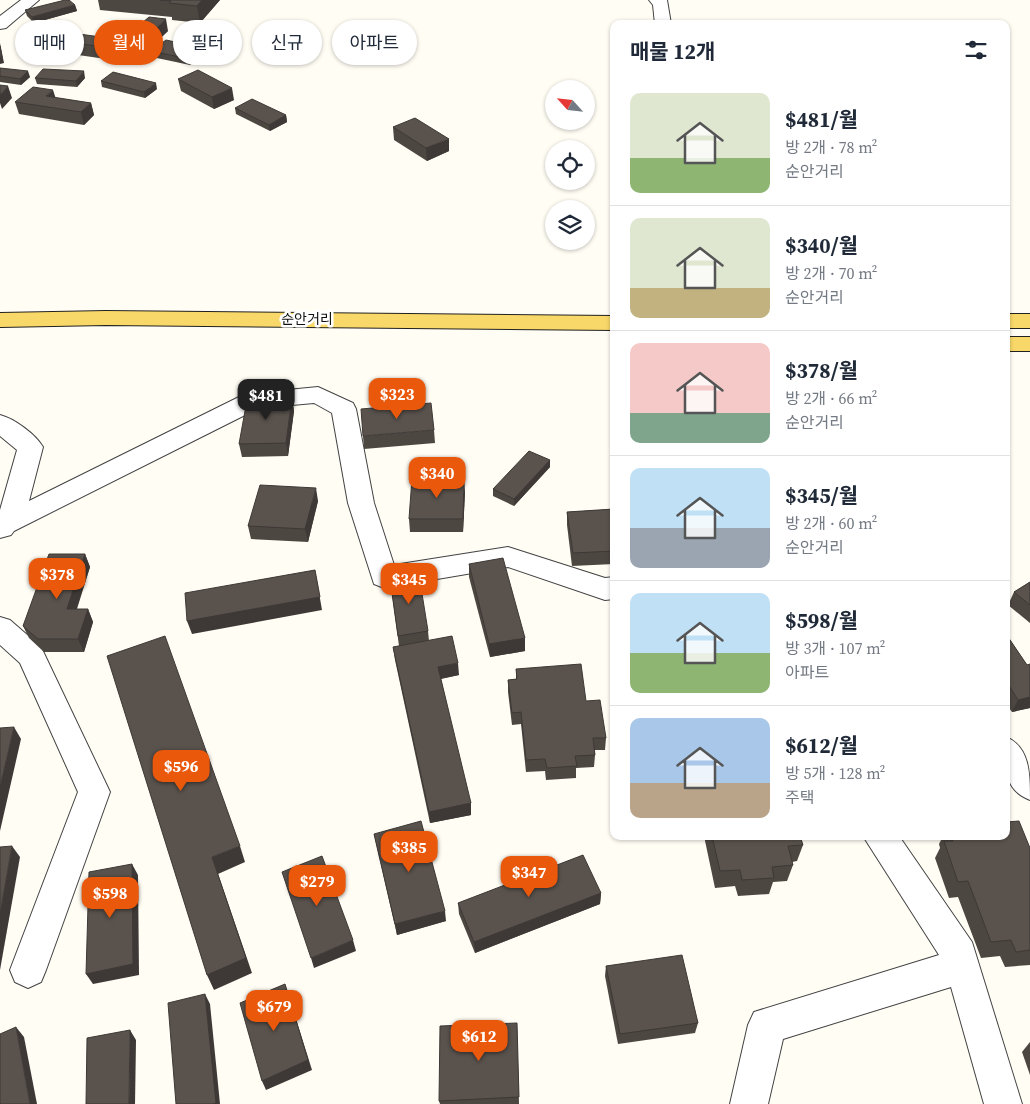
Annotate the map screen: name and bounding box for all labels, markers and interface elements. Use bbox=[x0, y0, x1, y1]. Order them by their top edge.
chip: 매매 bbox=[15, 20, 84, 65]
chip: 월세 bbox=[94, 20, 163, 65]
chip: 필터 bbox=[173, 20, 242, 65]
chip: 신규 bbox=[252, 20, 322, 65]
chip: 아파트 bbox=[332, 20, 417, 65]
icon: filters bbox=[962, 36, 990, 64]
text: 매물 12개 bbox=[630, 37, 715, 66]
north arrow bbox=[545, 80, 595, 130]
map controls bbox=[545, 80, 595, 250]
text: $481/월 bbox=[785, 105, 858, 134]
icon: home bbox=[670, 113, 730, 173]
text: 방 2개 · 78 m² bbox=[785, 136, 877, 158]
button: locate bbox=[545, 140, 595, 190]
text: 순안거리 bbox=[785, 160, 844, 182]
button: layers bbox=[545, 200, 595, 250]
text: $340/월 bbox=[785, 231, 858, 260]
icon: home bbox=[670, 238, 730, 298]
text: 방 2개 · 70 m² bbox=[785, 262, 877, 284]
text: 순안거리 bbox=[785, 286, 844, 308]
street label: 순안거리 bbox=[281, 309, 333, 329]
text: $378/월 bbox=[785, 356, 858, 385]
icon: home bbox=[670, 363, 730, 423]
pin: $481 bbox=[236, 378, 296, 421]
pin: $323 bbox=[367, 378, 427, 420]
text: $323 bbox=[380, 383, 414, 405]
text: $481 bbox=[249, 384, 283, 406]
text: 방 2개 · 66 m² bbox=[785, 387, 877, 409]
text: 순안거리 bbox=[785, 411, 844, 433]
pin: $340 bbox=[407, 456, 467, 499]
text: $340 bbox=[420, 462, 454, 484]
text: $345/월 bbox=[785, 481, 858, 510]
icon: home bbox=[670, 488, 730, 548]
text: 방 2개 · 60 m² bbox=[785, 512, 877, 534]
text: 순안거리 bbox=[785, 536, 844, 558]
pin: $378 bbox=[27, 558, 87, 600]
pin: $345 bbox=[379, 562, 439, 605]
text: $378 bbox=[40, 563, 74, 585]
text: $345 bbox=[392, 568, 426, 590]
text: $598/월 bbox=[785, 606, 858, 635]
icon: home bbox=[670, 613, 730, 673]
text: 방 3개 · 107 m² bbox=[785, 637, 885, 659]
text: 아파트 bbox=[785, 661, 829, 683]
text: $612/월 bbox=[785, 731, 858, 760]
icon: home bbox=[670, 738, 730, 798]
pin: $596 bbox=[151, 750, 211, 792]
text: $596 bbox=[164, 755, 198, 777]
text: 방 5개 · 128 m² bbox=[785, 762, 885, 784]
text: 주택 bbox=[785, 786, 814, 808]
pin: $385 bbox=[379, 830, 439, 873]
text: $385 bbox=[392, 836, 426, 858]
pin: $347 bbox=[499, 856, 559, 898]
text: $347 bbox=[512, 861, 546, 883]
pin: $279 bbox=[287, 864, 347, 907]
text: $279 bbox=[300, 870, 334, 892]
pin: $598 bbox=[80, 876, 140, 919]
text: $598 bbox=[93, 882, 127, 904]
pin: $679 bbox=[244, 990, 304, 1032]
text: $679 bbox=[257, 995, 291, 1017]
pin: $612 bbox=[449, 1020, 509, 1062]
text: $612 bbox=[462, 1025, 496, 1047]

